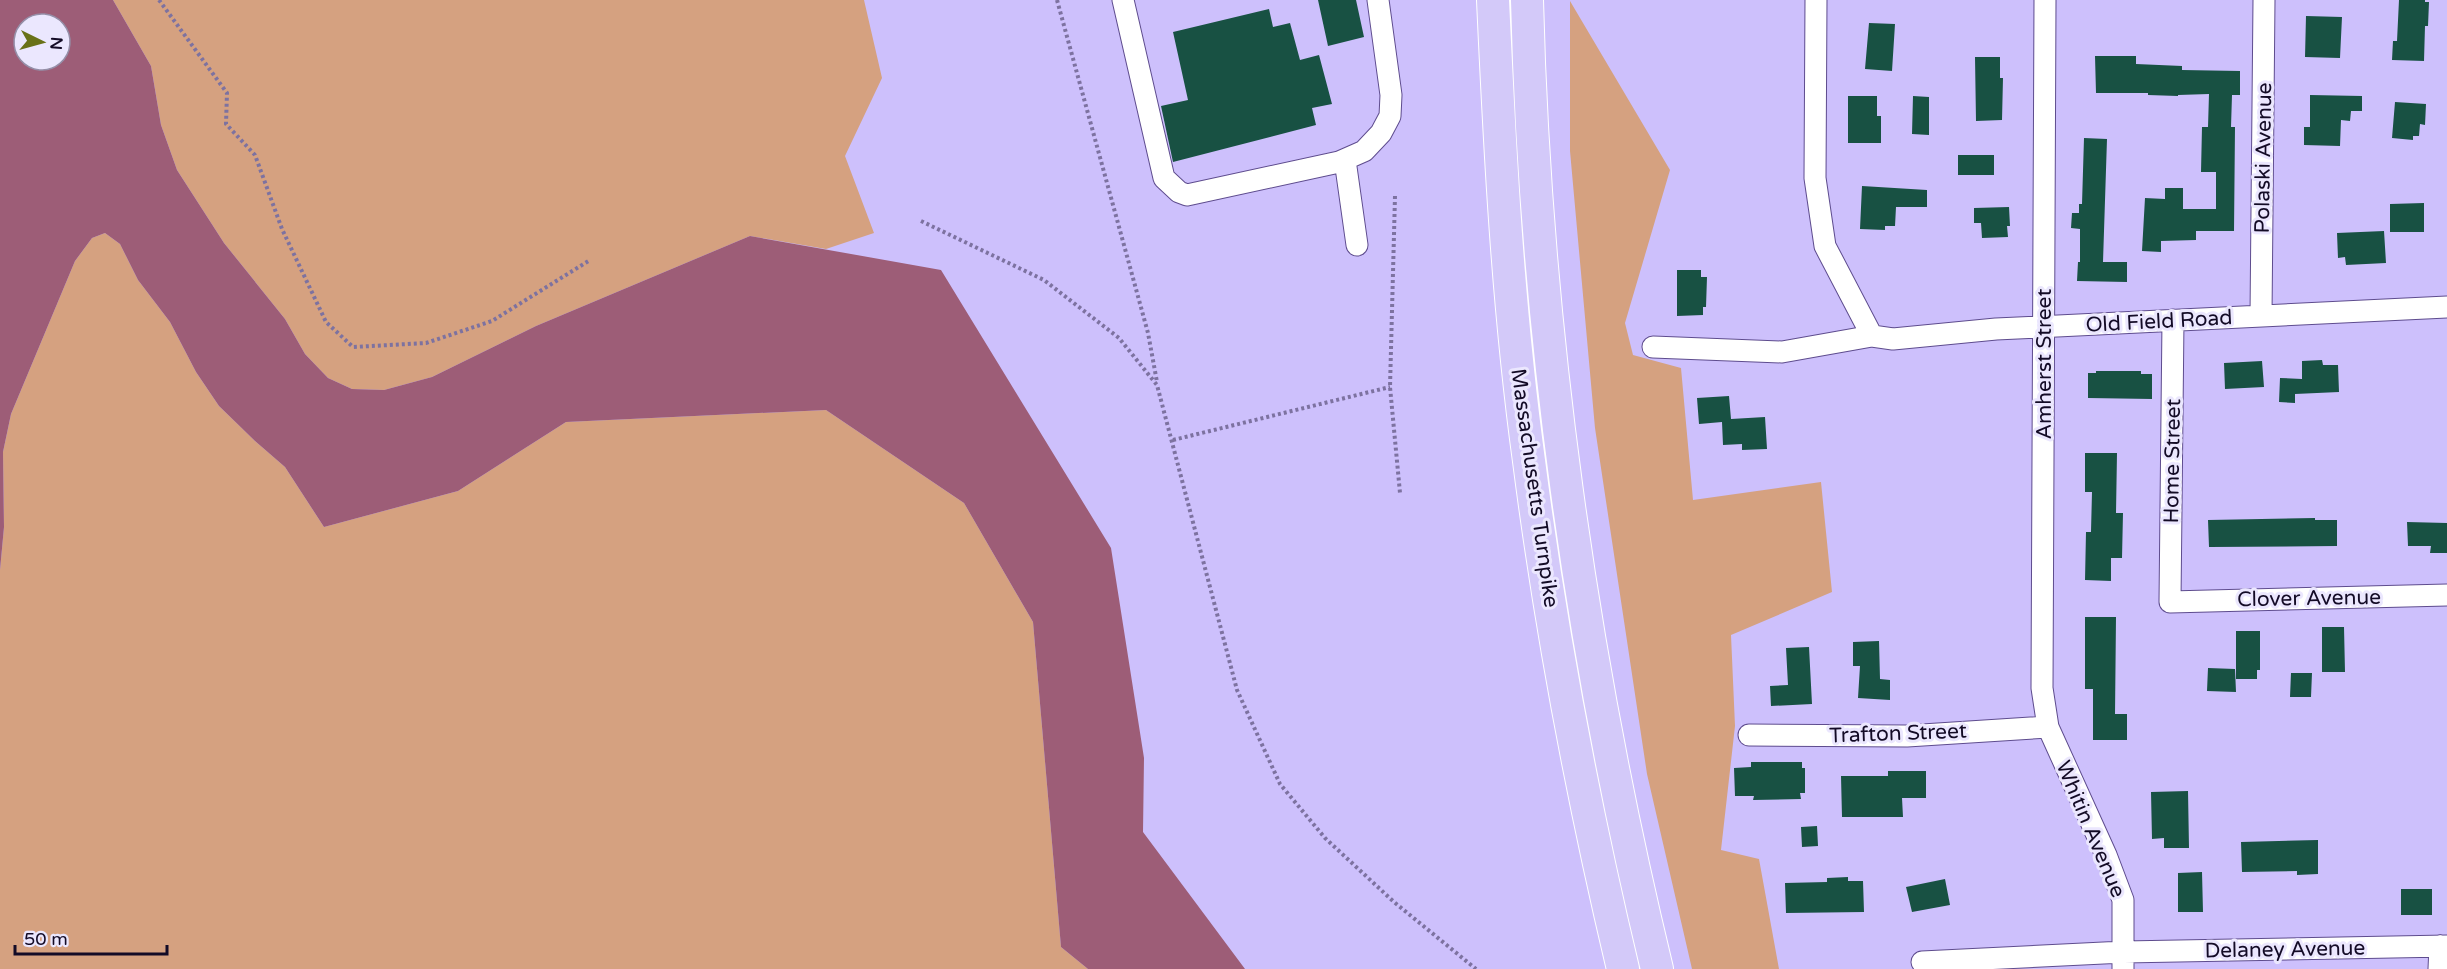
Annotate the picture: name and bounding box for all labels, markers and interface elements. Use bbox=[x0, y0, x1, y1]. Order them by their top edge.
north arrow bbox=[12, 12, 72, 72]
text: N bbox=[45, 36, 66, 50]
street label: Polaski Avenue bbox=[2250, 82, 2277, 234]
street label: Amherst Street bbox=[2032, 288, 2057, 440]
street label: Old Field Road bbox=[2085, 305, 2233, 338]
street label: Massachusetts Turnpike bbox=[1505, 367, 1564, 609]
street label: Home Street bbox=[2159, 398, 2186, 524]
street label: Clover Avenue bbox=[2237, 585, 2381, 612]
street label: Trafton Street bbox=[1829, 719, 1967, 748]
street label: Whitin Avenue bbox=[2051, 757, 2131, 901]
scale bar bbox=[15, 918, 166, 956]
text: 50 m bbox=[24, 928, 68, 950]
street label: Delaney Avenue bbox=[2204, 936, 2366, 963]

